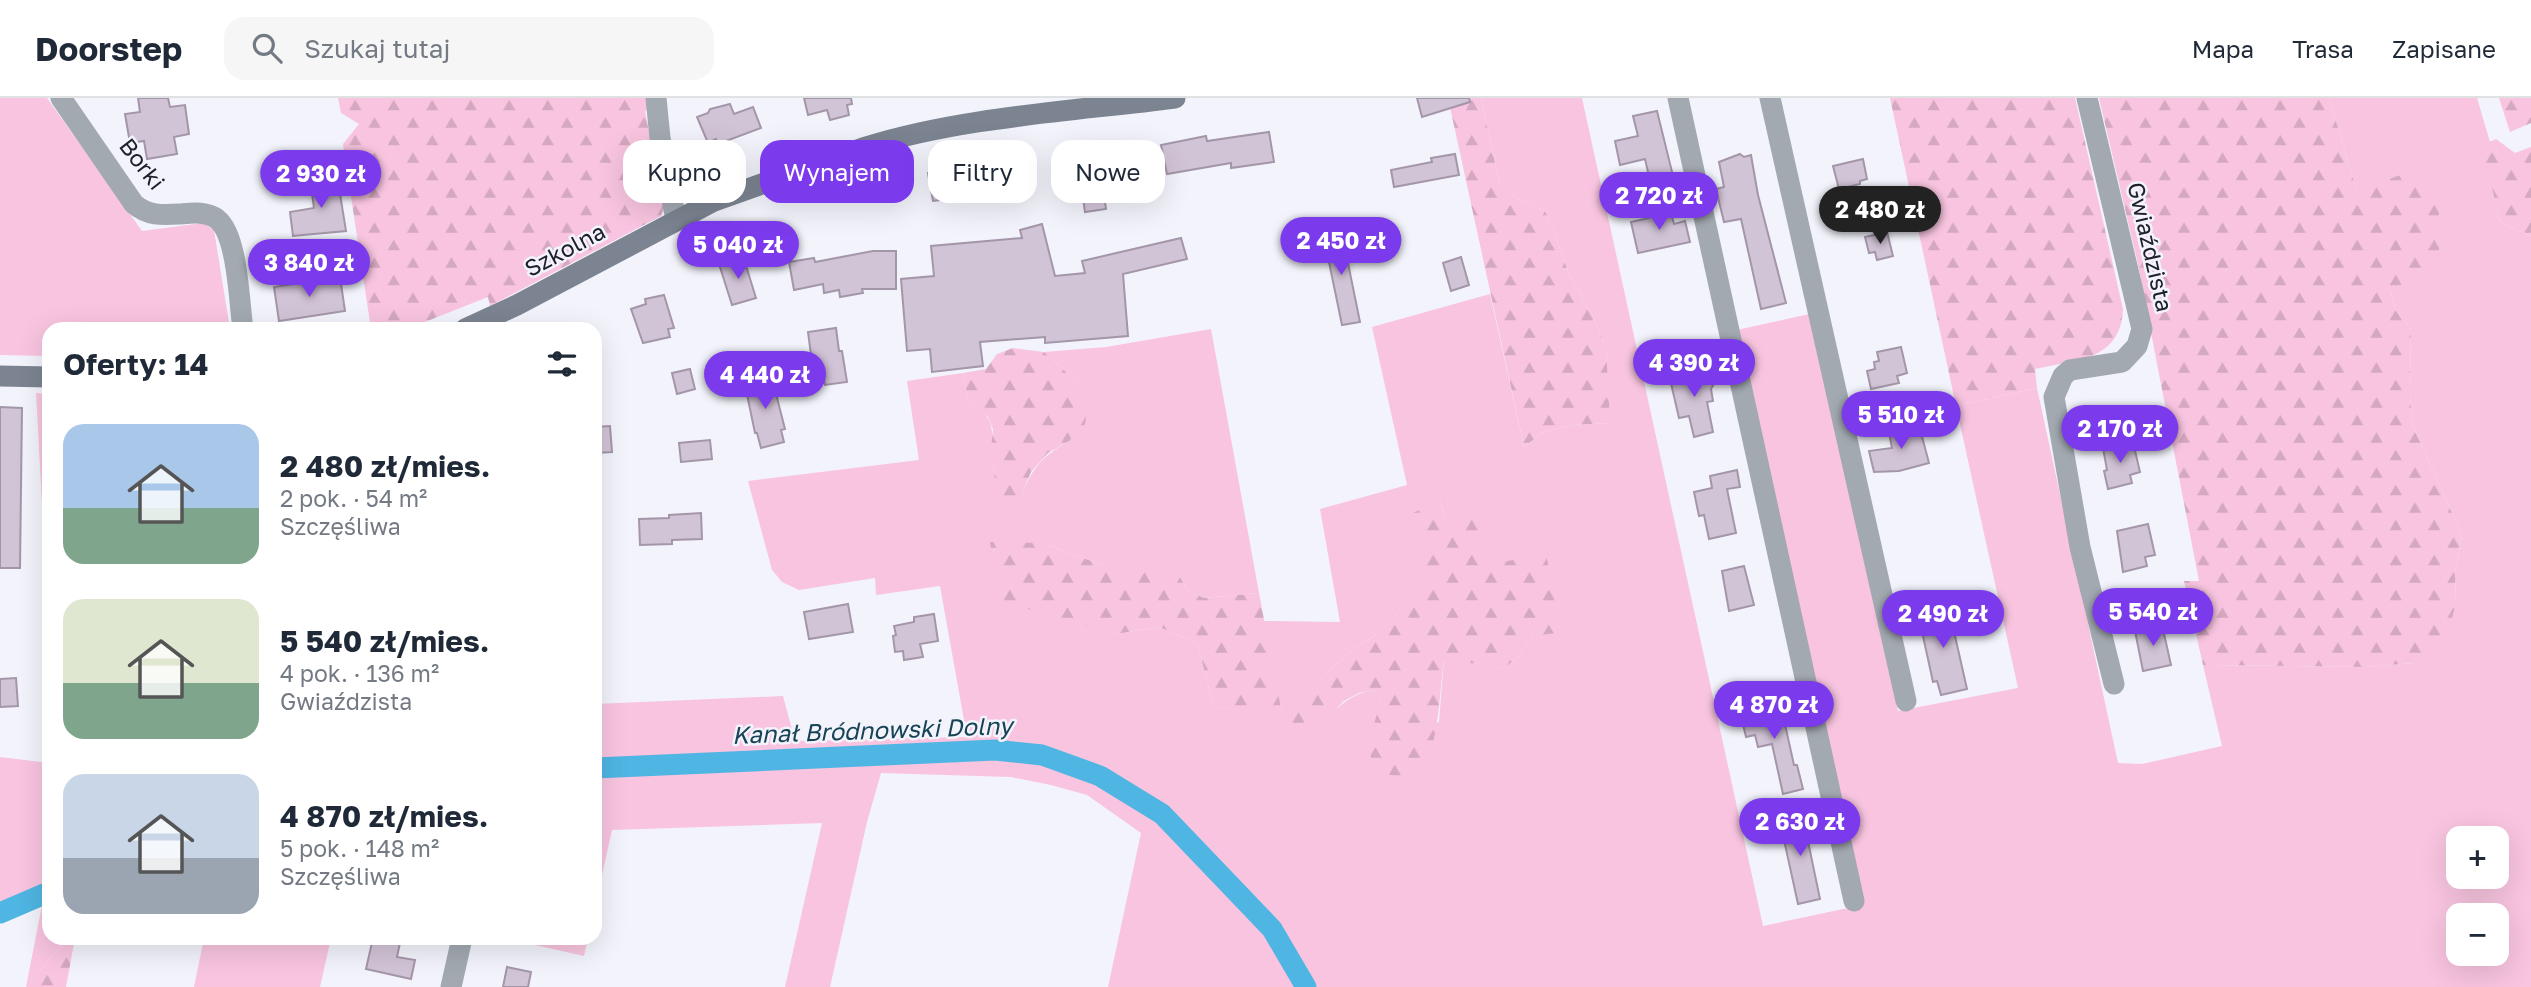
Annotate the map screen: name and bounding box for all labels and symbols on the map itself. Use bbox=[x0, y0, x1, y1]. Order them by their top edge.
street label: Borki bbox=[114, 132, 171, 195]
pin: 2 930 zł bbox=[249, 150, 393, 210]
pin: 2 720 zł bbox=[1587, 172, 1731, 232]
street label: Gwiaździsta bbox=[2122, 179, 2179, 314]
pin: 2 480 zł bbox=[1808, 186, 1952, 246]
street label: Szkolna bbox=[520, 216, 610, 282]
pin: 2 450 zł bbox=[1269, 218, 1413, 277]
pin: 5 040 zł bbox=[666, 222, 810, 281]
pin: 3 840 zł bbox=[237, 240, 381, 299]
pin: 4 390 zł bbox=[1622, 340, 1766, 399]
pin: 4 440 zł bbox=[693, 352, 837, 411]
pin: 5 510 zł bbox=[1829, 392, 1973, 451]
pin: 2 170 zł bbox=[2048, 406, 2192, 465]
pin: 5 540 zł bbox=[2081, 588, 2225, 648]
pin: 2 490 zł bbox=[1871, 590, 2015, 650]
pin: 4 870 zł bbox=[1702, 682, 1846, 741]
water label: Kanał Bródnowski Dolny bbox=[731, 710, 1016, 750]
pin: 2 630 zł bbox=[1728, 798, 1872, 858]

